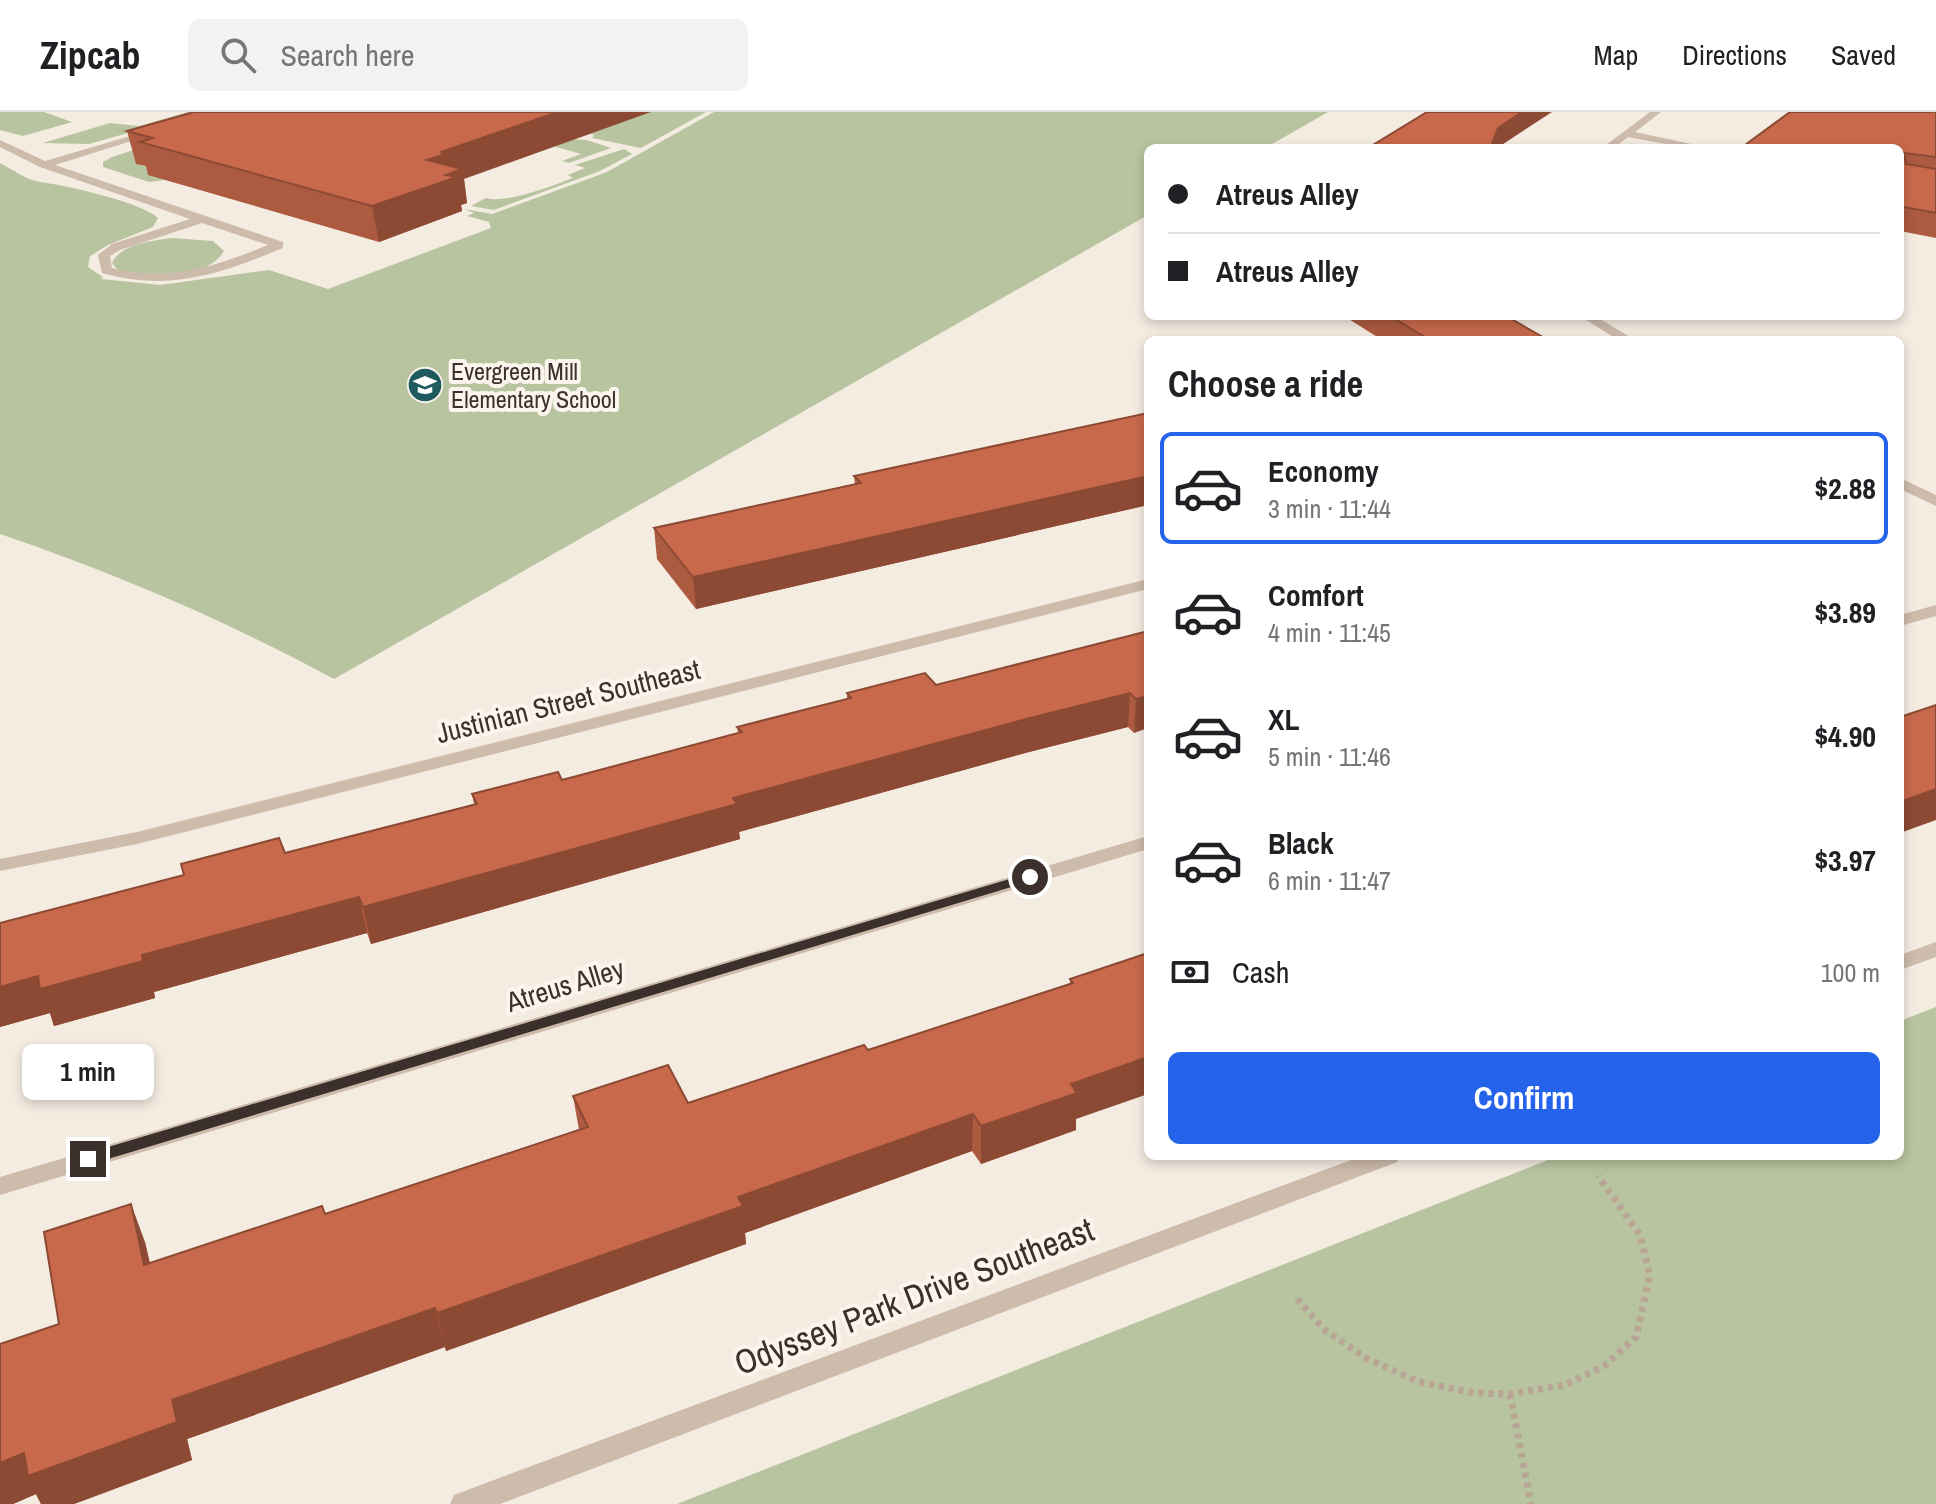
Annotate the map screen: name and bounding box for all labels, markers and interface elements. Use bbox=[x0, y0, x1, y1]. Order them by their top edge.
search box bbox=[188, 19, 748, 91]
text: Zipcab bbox=[40, 30, 140, 81]
icon: search bbox=[216, 33, 260, 77]
text: Search here bbox=[280, 35, 414, 75]
text: Map bbox=[1594, 36, 1638, 74]
text: Directions bbox=[1682, 36, 1787, 74]
text: Saved bbox=[1831, 36, 1896, 74]
text: Atreus Alley bbox=[1216, 174, 1359, 214]
text: Atreus Alley bbox=[1216, 251, 1359, 291]
place label: Evergreen Mill Elementary School bbox=[451, 355, 616, 415]
text: Choose a ride bbox=[1168, 360, 1363, 408]
school or university icon: Evergreen Mill Elementary School bbox=[406, 366, 444, 404]
text: Economy bbox=[1268, 451, 1379, 491]
icon: car bbox=[1172, 452, 1244, 524]
text: $2.88 bbox=[1814, 468, 1876, 508]
text: 3 min · 11:44 bbox=[1268, 491, 1391, 526]
text: Comfort bbox=[1268, 575, 1364, 615]
icon: car bbox=[1172, 576, 1244, 648]
text: $3.89 bbox=[1814, 592, 1876, 632]
text: 4 min · 11:45 bbox=[1268, 615, 1391, 650]
street label: Justinian Street Southeast bbox=[432, 650, 704, 752]
text: XL bbox=[1268, 699, 1299, 739]
icon: car bbox=[1172, 700, 1244, 772]
text: $4.90 bbox=[1814, 716, 1876, 756]
text: 5 min · 11:46 bbox=[1268, 739, 1391, 774]
text: Black bbox=[1268, 823, 1334, 863]
icon: car bbox=[1172, 824, 1244, 896]
text: $3.97 bbox=[1814, 840, 1876, 880]
route start bbox=[1012, 859, 1048, 895]
text: 6 min · 11:47 bbox=[1268, 863, 1391, 898]
street label: Atreus Alley bbox=[501, 949, 629, 1021]
icon: cash bbox=[1168, 950, 1212, 994]
text: Cash bbox=[1232, 952, 1289, 992]
text: 100 m bbox=[1821, 955, 1880, 990]
callout: 1 min bbox=[22, 1043, 154, 1099]
button: Confirm bbox=[1168, 1052, 1880, 1144]
text: 1 min bbox=[60, 1054, 116, 1089]
route end bbox=[70, 1141, 106, 1177]
street label: Odyssey Park Drive Southeast bbox=[728, 1206, 1100, 1386]

